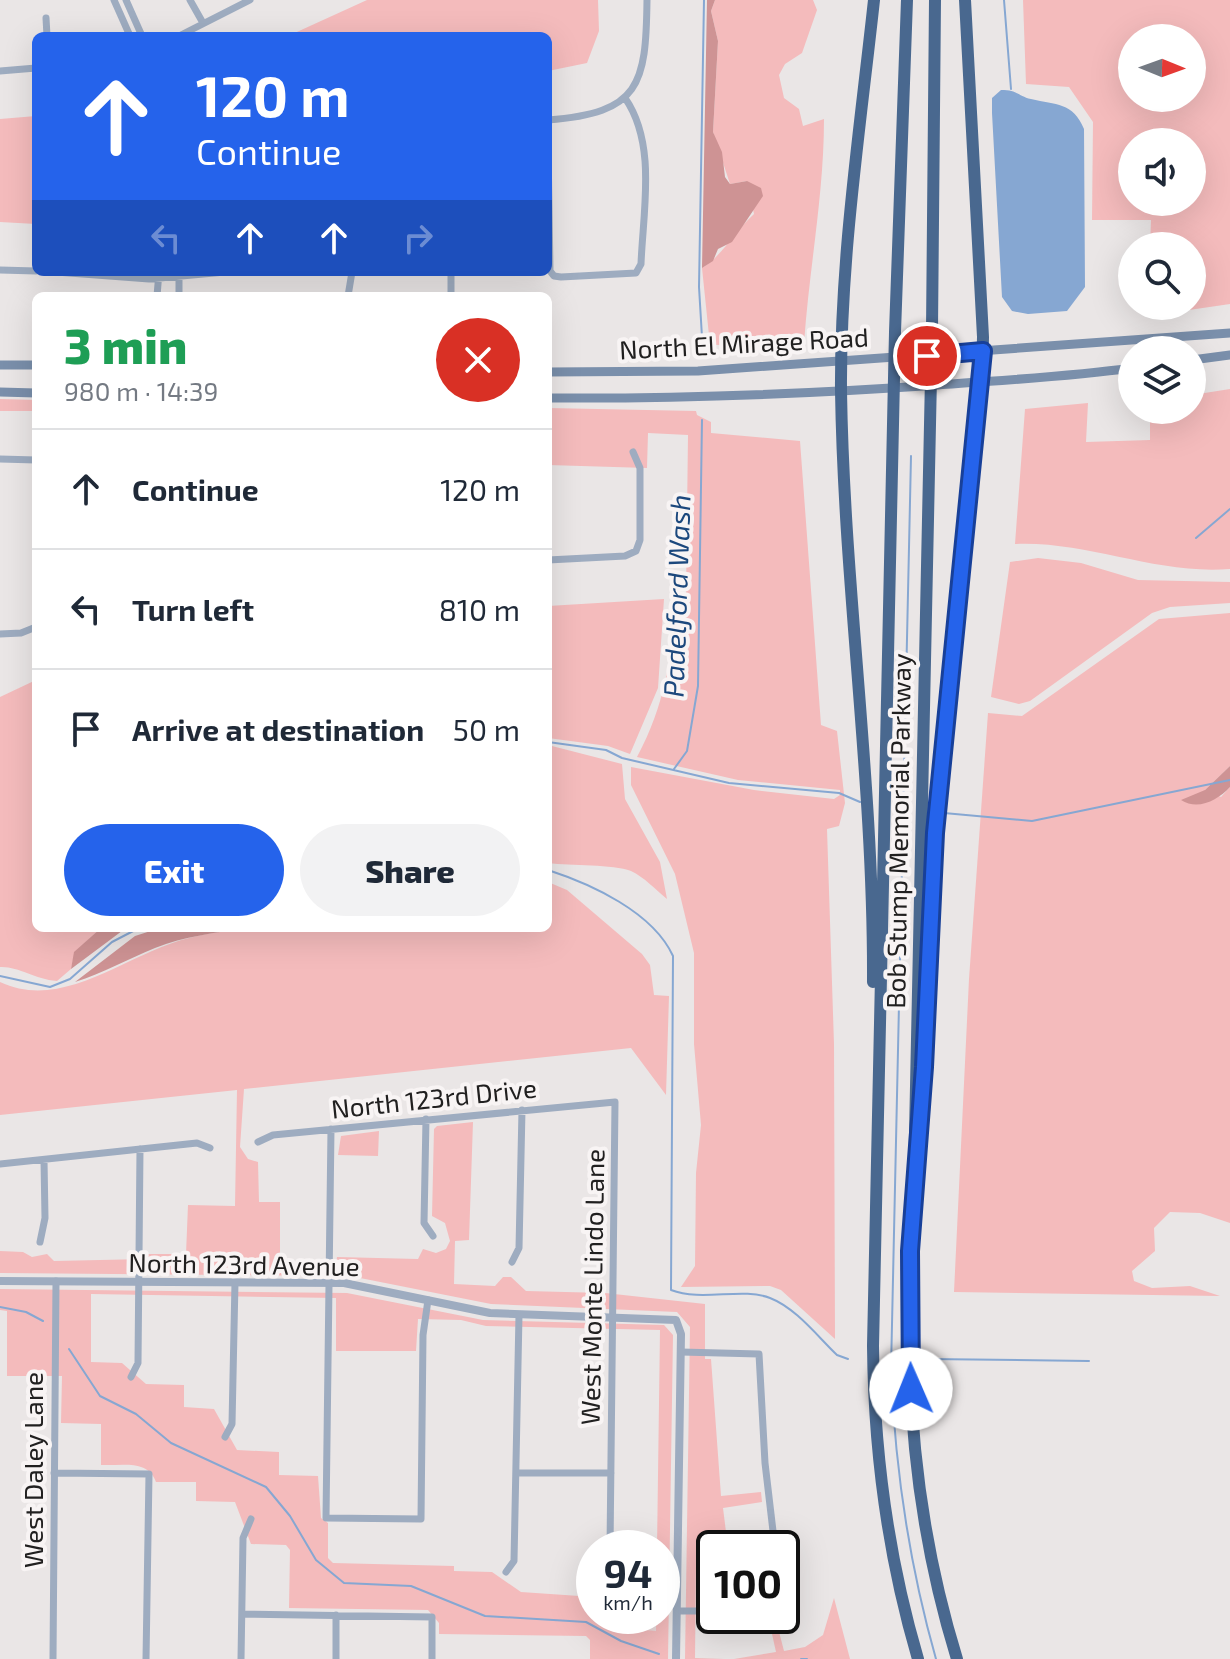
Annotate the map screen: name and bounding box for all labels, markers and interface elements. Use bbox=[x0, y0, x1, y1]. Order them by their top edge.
north arrow bbox=[1118, 24, 1206, 112]
map controls bbox=[1118, 24, 1206, 424]
text: 120 m bbox=[196, 61, 350, 128]
icon: ahead bbox=[64, 64, 168, 168]
button: sound bbox=[1118, 128, 1206, 216]
text: Continue bbox=[196, 129, 341, 172]
icon: left bbox=[144, 216, 188, 260]
icon: ahead bbox=[228, 216, 272, 260]
icon: ahead bbox=[312, 216, 356, 260]
icon: right bbox=[396, 216, 440, 260]
button: search bbox=[1118, 232, 1206, 320]
text: 3 min bbox=[64, 316, 187, 374]
button: close bbox=[436, 318, 520, 402]
street label: North El Mirage Road bbox=[618, 320, 869, 365]
pin bbox=[893, 322, 961, 390]
icon: arrive bbox=[905, 334, 949, 378]
button: layers bbox=[1118, 336, 1206, 424]
text: 980 m · 14:39 bbox=[64, 375, 218, 406]
icon: ahead bbox=[64, 467, 108, 511]
text: Continue bbox=[132, 471, 259, 507]
text: 120 m bbox=[440, 471, 520, 507]
water label: Padelford Wash bbox=[655, 494, 697, 698]
icon: left bbox=[64, 587, 108, 631]
text: Turn left bbox=[132, 591, 254, 627]
text: 810 m bbox=[439, 591, 520, 627]
street label: Bob Stump Memorial Parkway bbox=[879, 653, 916, 1009]
icon: arrive bbox=[64, 707, 108, 751]
text: Arrive at destination bbox=[132, 711, 424, 747]
text: 50 m bbox=[453, 711, 520, 747]
button: Exit bbox=[64, 824, 284, 916]
button: Share bbox=[300, 824, 520, 916]
street label: North 123rd Drive bbox=[330, 1071, 538, 1124]
street label: West Monte Lindo Lane bbox=[574, 1148, 609, 1425]
street label: North 123rd Avenue bbox=[128, 1246, 360, 1281]
position arrow bbox=[869, 1347, 953, 1431]
street label: West Daley Lane bbox=[17, 1372, 48, 1568]
speed limit sign: 100 bbox=[696, 1530, 800, 1634]
text: 94 bbox=[603, 1548, 653, 1596]
text: km/h bbox=[603, 1590, 653, 1614]

